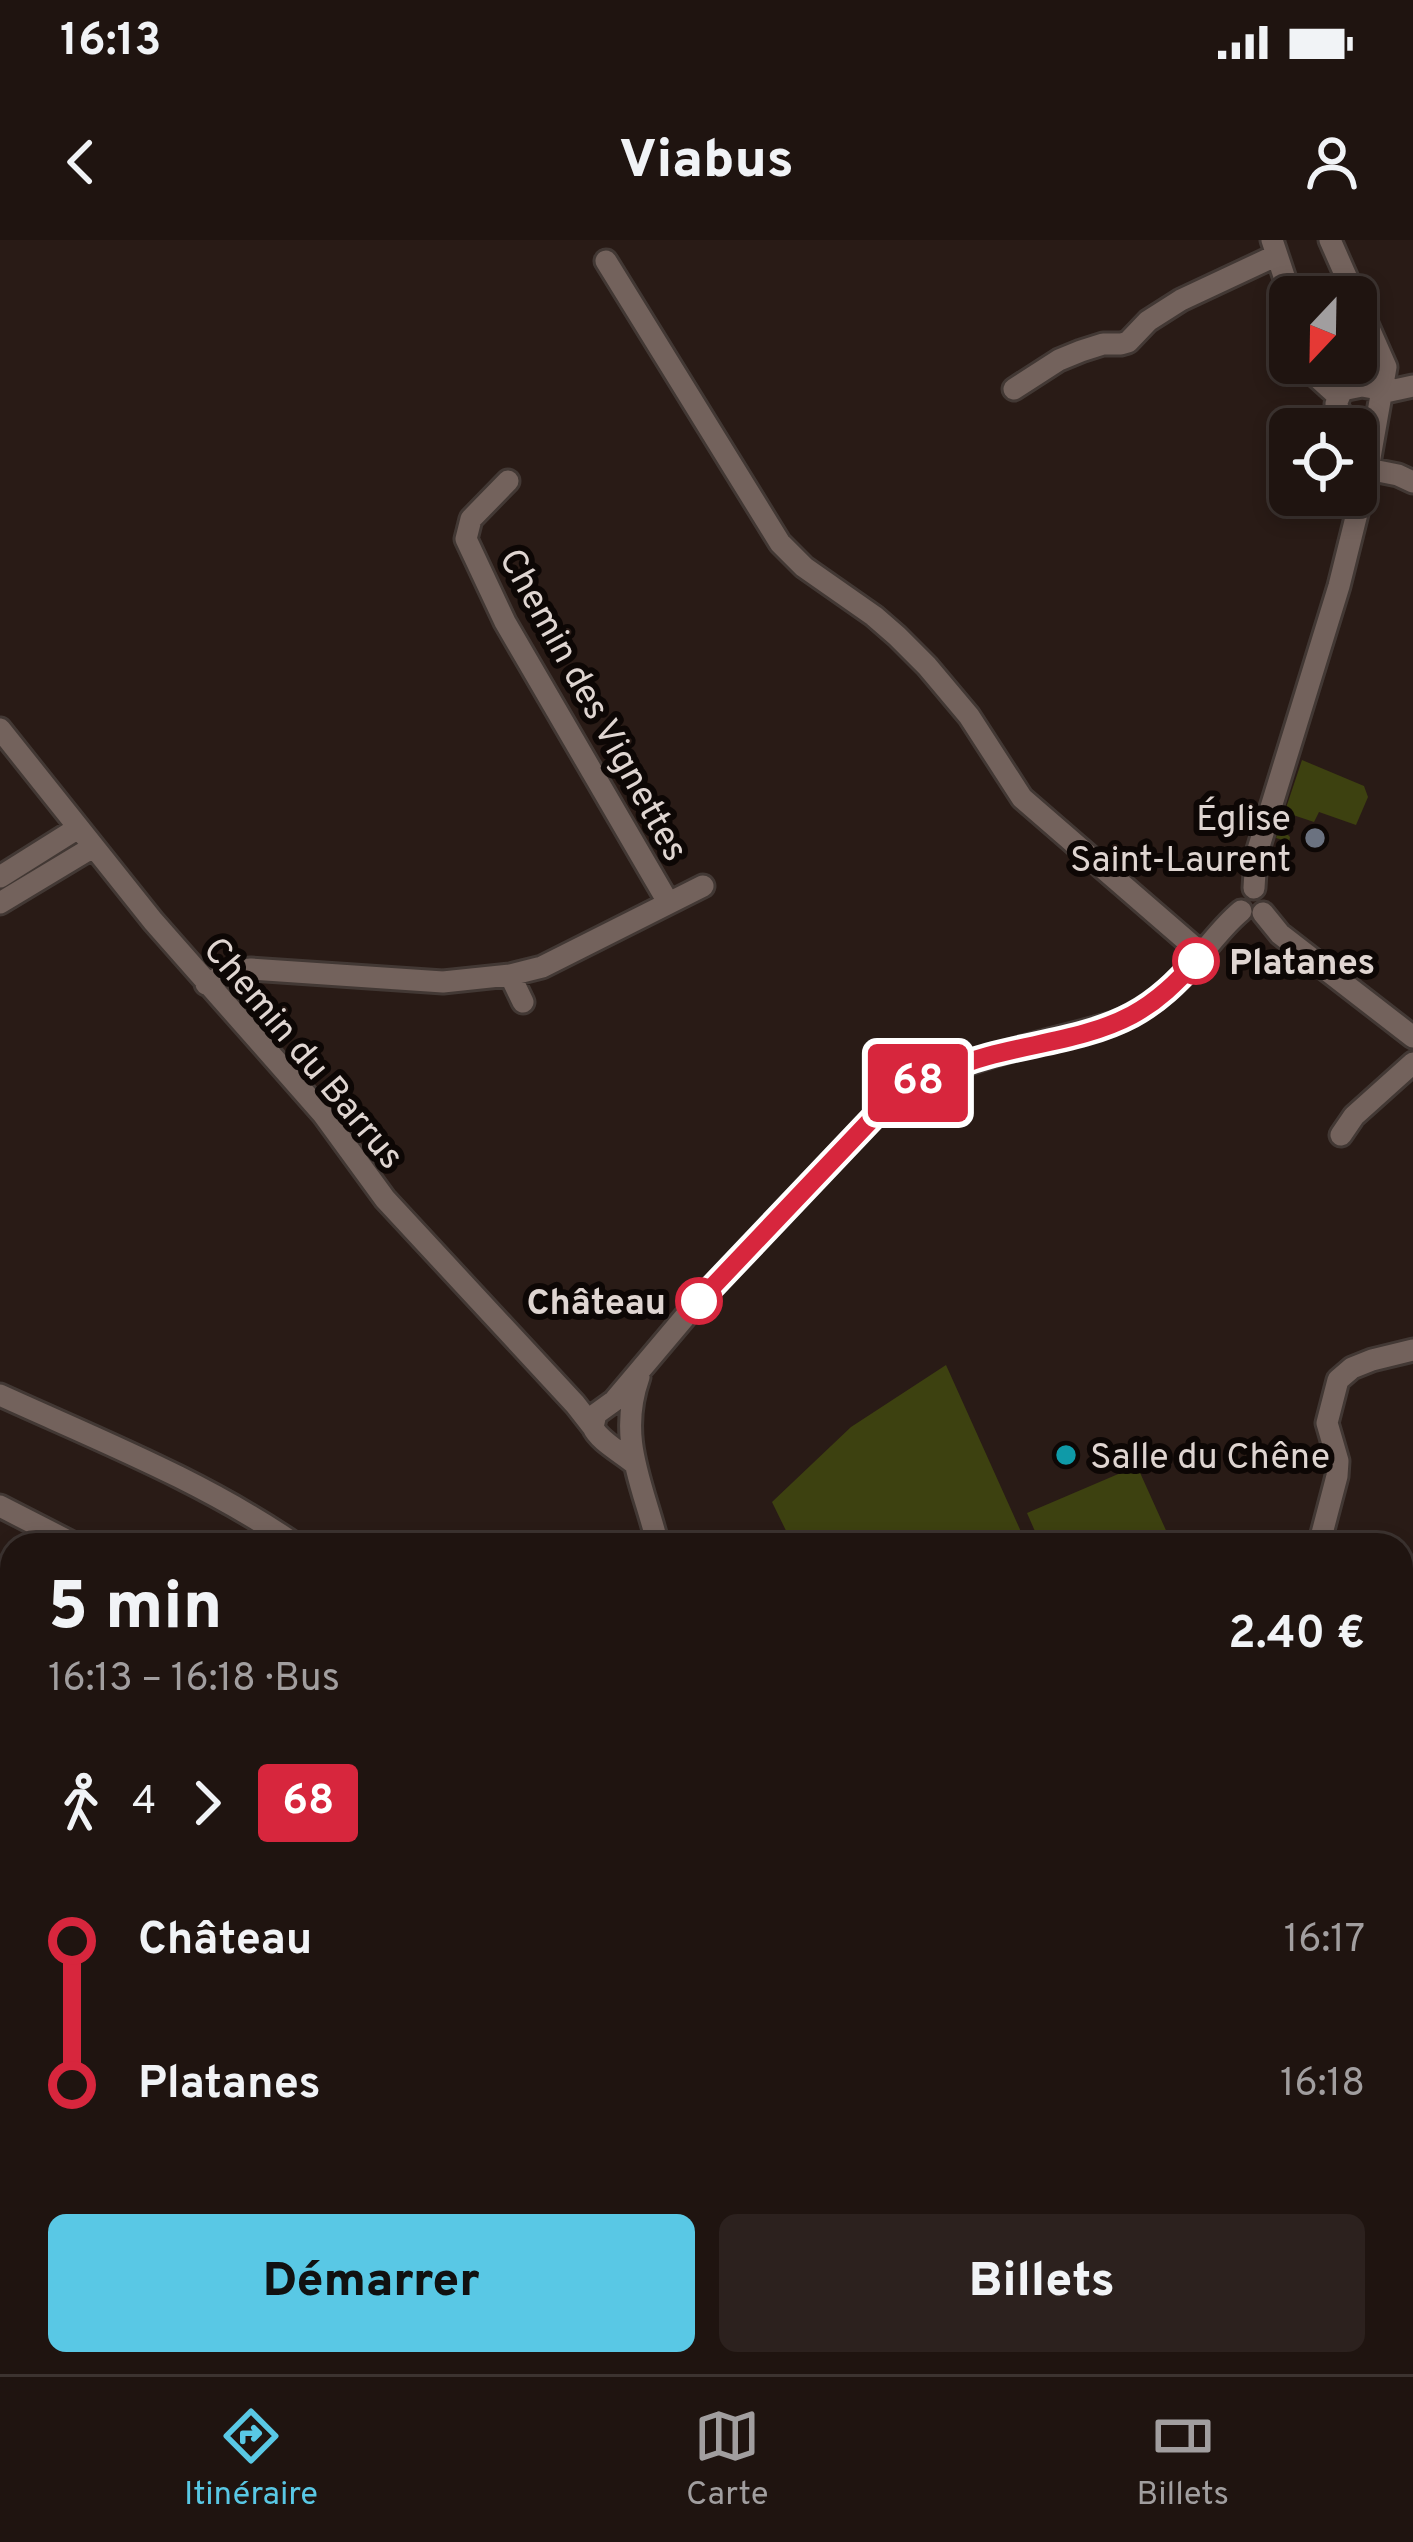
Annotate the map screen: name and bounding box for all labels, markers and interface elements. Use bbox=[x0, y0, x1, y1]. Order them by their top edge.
text: 16:13 bbox=[60, 14, 162, 71]
text: Viabus bbox=[619, 128, 794, 197]
icon: back bbox=[48, 129, 114, 195]
icon: person bbox=[1299, 129, 1365, 195]
north arrow bbox=[1269, 276, 1377, 384]
map controls bbox=[1269, 276, 1377, 516]
button: locate bbox=[1269, 408, 1377, 516]
street label: Chemin des Vignettes bbox=[486, 542, 697, 870]
place label: Église Saint-Laurent bbox=[1070, 796, 1291, 885]
marker: Église Saint-Laurent bbox=[1302, 825, 1328, 851]
street label: Chemin du Barrus bbox=[191, 929, 412, 1180]
marker: Platanes bbox=[1174, 939, 1218, 983]
place label: Platanes bbox=[1229, 942, 1375, 988]
line badge: 68 bbox=[864, 1044, 972, 1122]
text: 68 bbox=[892, 1056, 944, 1109]
marker: Château bbox=[677, 1279, 721, 1323]
place label: Château bbox=[526, 1282, 666, 1328]
place label: Salle du Chêne bbox=[1090, 1436, 1330, 1482]
marker: Salle du Chêne bbox=[1053, 1442, 1079, 1468]
text: 5 min bbox=[48, 1569, 222, 1652]
text: 2.40 € bbox=[1228, 1607, 1365, 1664]
text: 16:13 – 16:18 · Bus bbox=[48, 1656, 340, 1705]
icon: walk bbox=[48, 1770, 114, 1836]
icon: forward bbox=[174, 1770, 240, 1836]
text: 68 bbox=[282, 1776, 334, 1829]
text: 4 bbox=[132, 1779, 156, 1828]
text: Château bbox=[138, 1913, 312, 1970]
text: 16:17 bbox=[1284, 1917, 1365, 1966]
text: Platanes bbox=[138, 2057, 321, 2114]
text: 16:18 bbox=[1280, 2061, 1365, 2110]
button: Démarrer bbox=[48, 2214, 695, 2352]
button: Billets bbox=[719, 2214, 1365, 2352]
tab: Itinéraire bbox=[184, 2403, 318, 2517]
tab: Carte bbox=[686, 2403, 768, 2517]
tab: Billets bbox=[1137, 2403, 1229, 2517]

